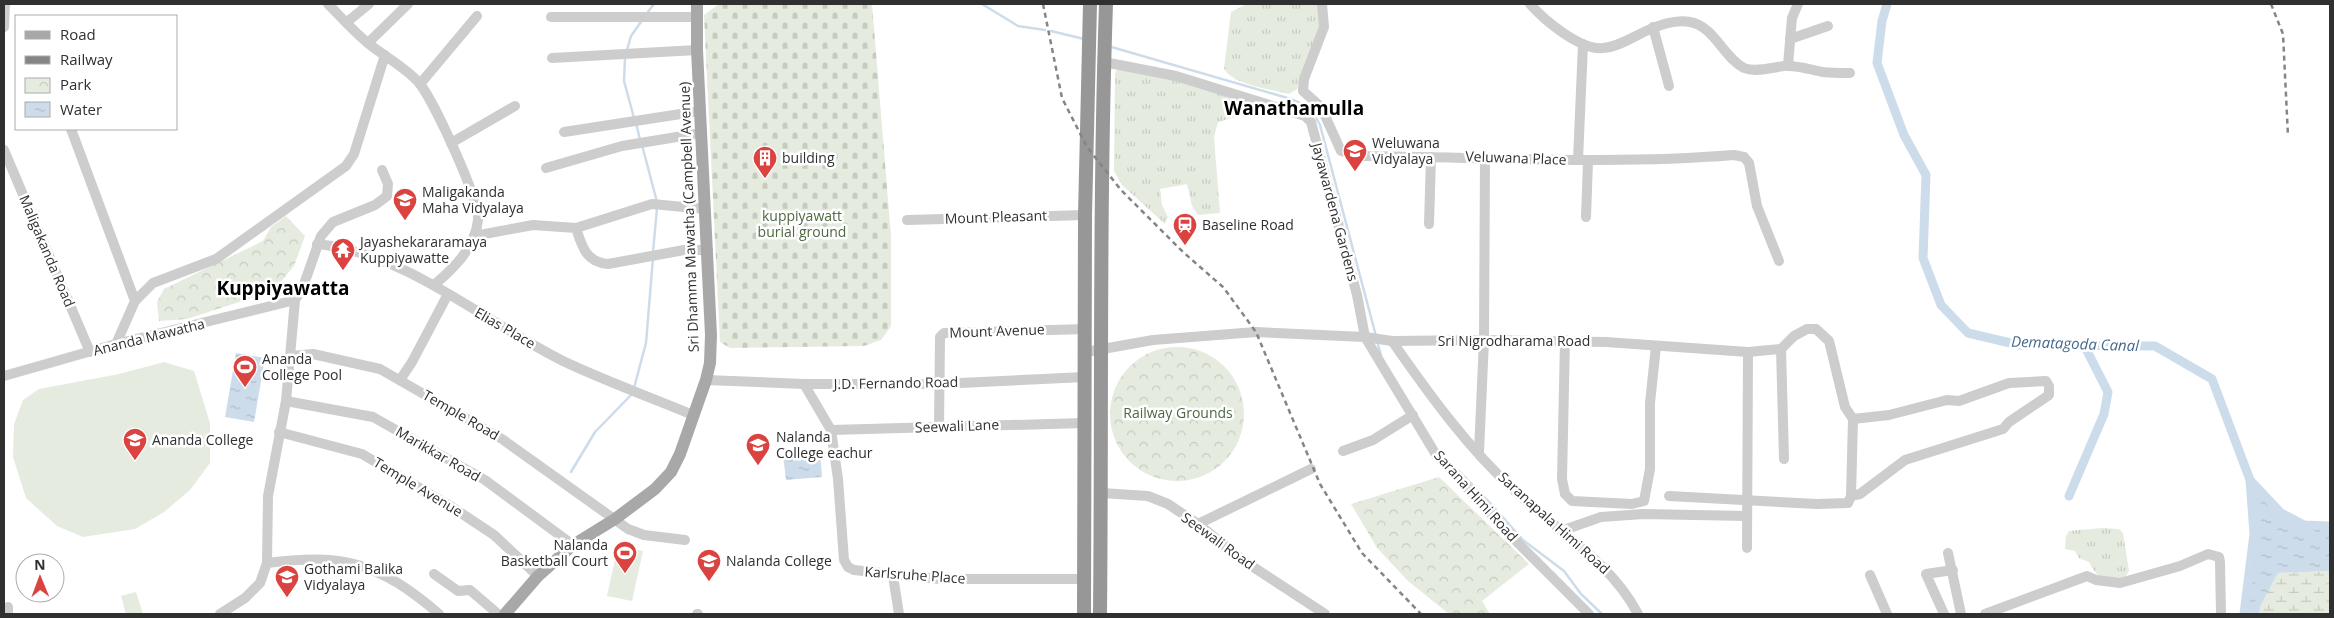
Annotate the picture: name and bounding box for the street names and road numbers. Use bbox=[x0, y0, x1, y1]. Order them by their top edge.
street label: Sri Dhamma Mawatha (Campbell Avenue) bbox=[674, 81, 703, 353]
street label: Jayawardena Gardens bbox=[1307, 139, 1363, 283]
street label: Veluwana Place bbox=[1465, 146, 1567, 169]
street label: Maligakanda Road bbox=[15, 192, 80, 310]
street label: Mount Pleasant bbox=[944, 205, 1048, 228]
street label: Elias Place bbox=[471, 303, 539, 353]
street label: Ananda Mawatha bbox=[91, 313, 207, 360]
street label: Mount Avenue bbox=[949, 319, 1045, 342]
street label: Sri Nigrodharama Road bbox=[1438, 331, 1590, 350]
street label: J.D. Fernando Road bbox=[831, 372, 958, 393]
street label: Temple Road bbox=[419, 385, 503, 444]
street label: Seewali Lane bbox=[915, 415, 1000, 436]
street label: Marikkar Road bbox=[392, 422, 484, 486]
street label: Sarana Himi Road bbox=[1430, 446, 1522, 545]
street label: Temple Avenue bbox=[370, 452, 466, 521]
street label: Saranapala Himi Road bbox=[1494, 467, 1614, 578]
street label: Seewali Road bbox=[1178, 508, 1259, 574]
street label: Karlsruhe Place bbox=[864, 562, 966, 588]

